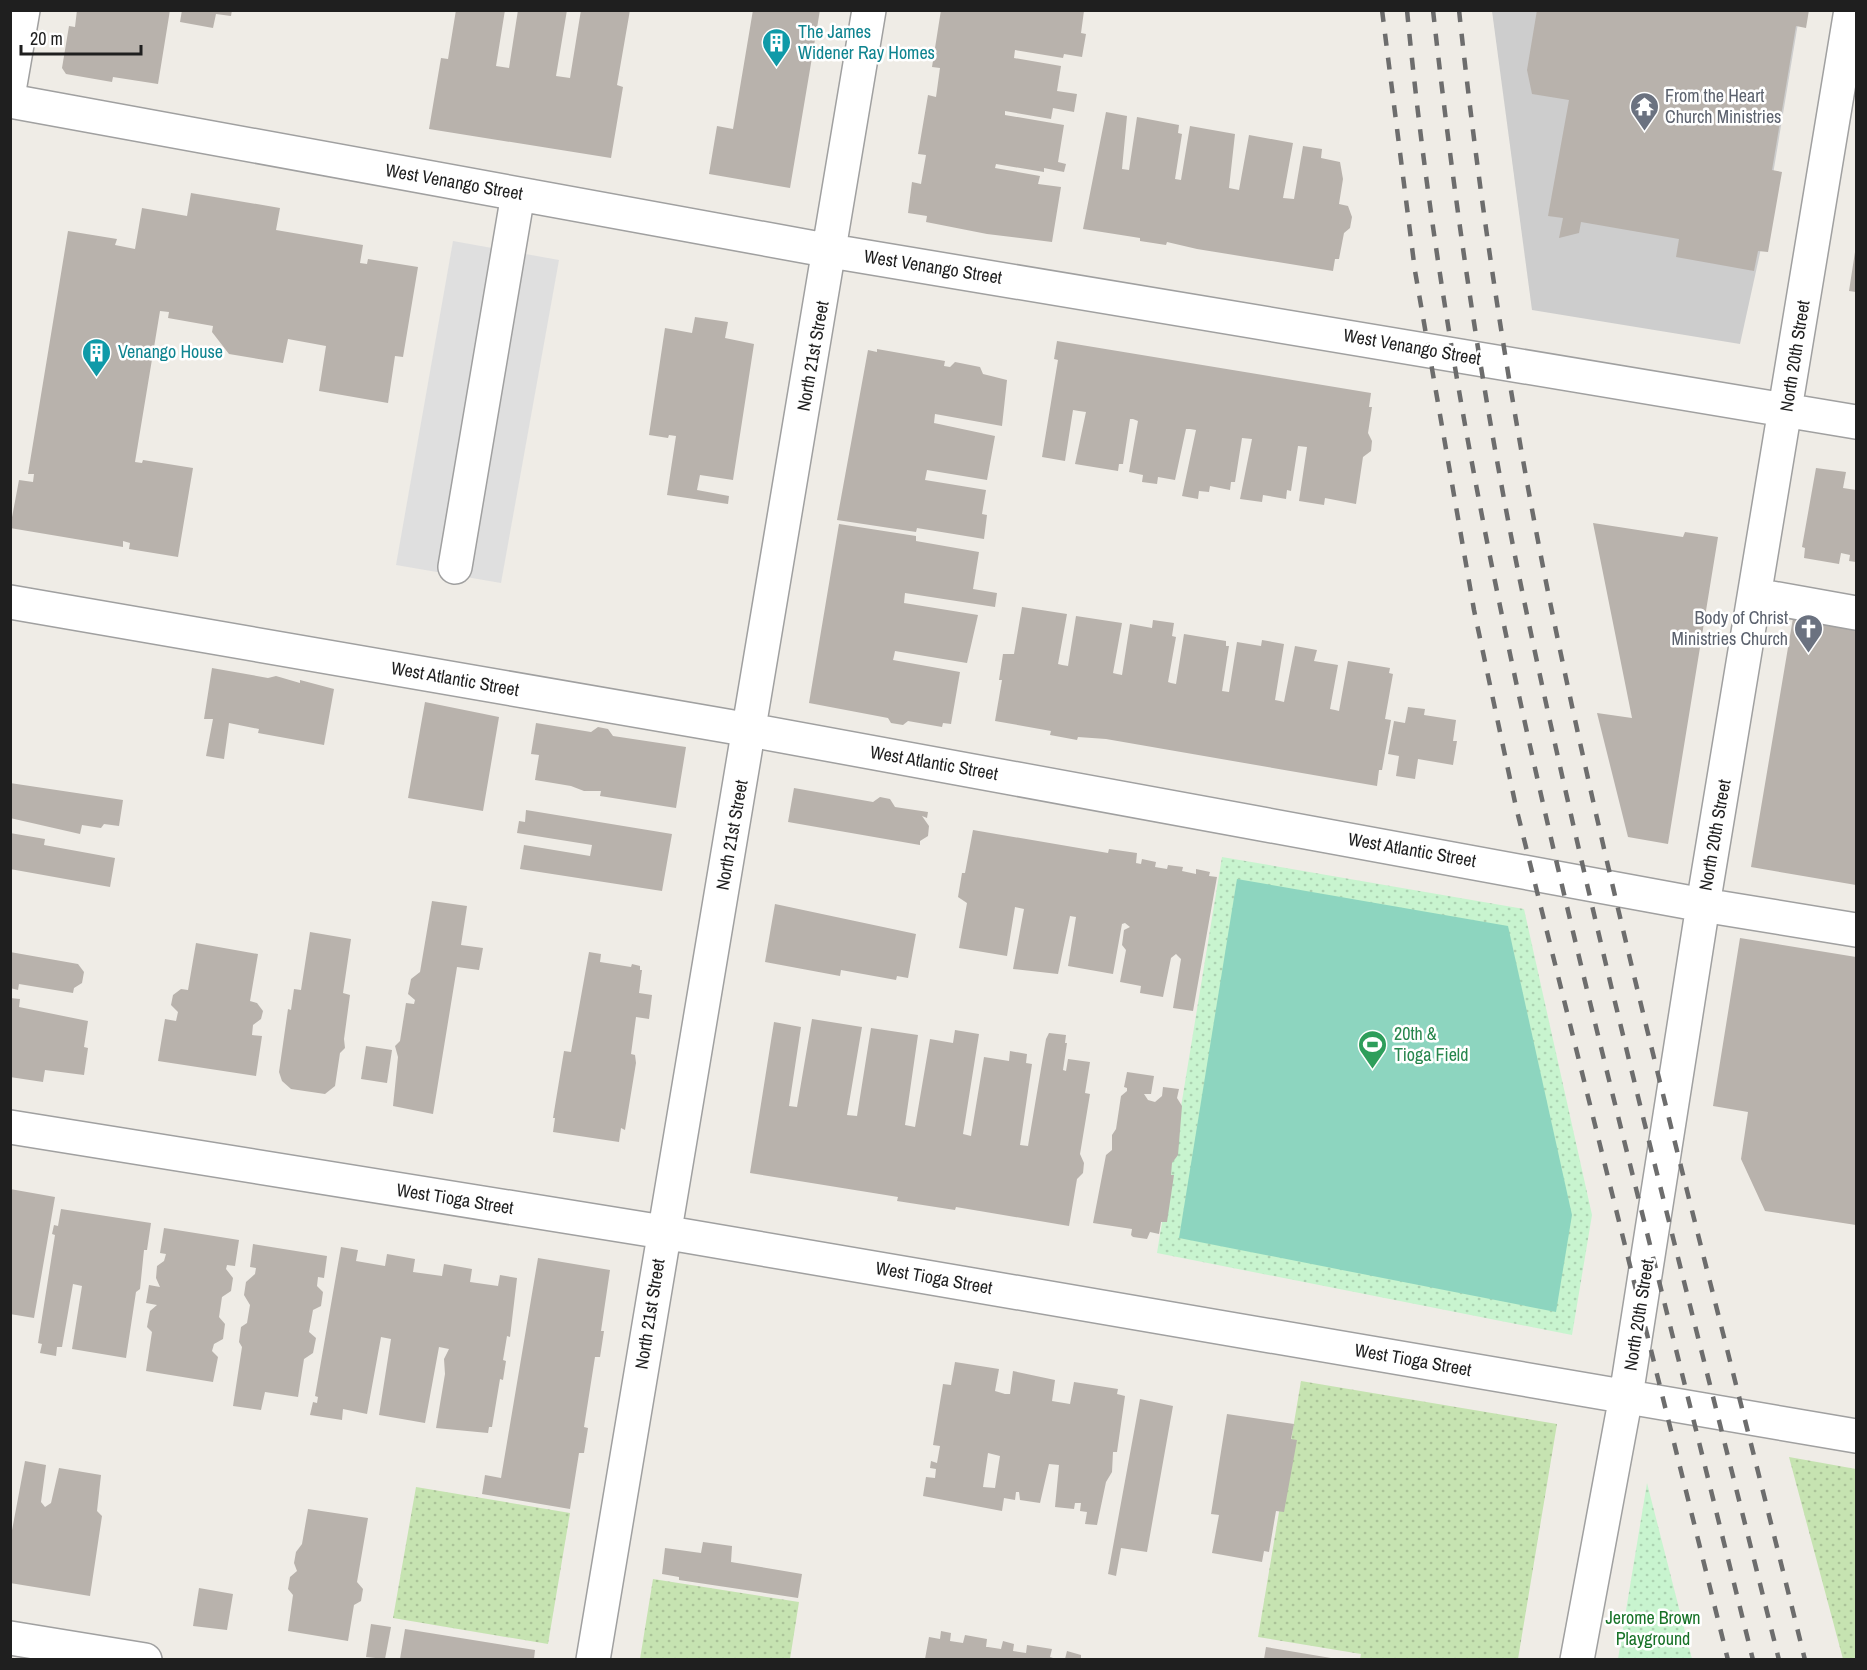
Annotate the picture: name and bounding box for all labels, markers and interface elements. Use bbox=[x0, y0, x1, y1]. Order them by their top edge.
scale bar bbox=[21, 18, 141, 56]
place label: The James Widener Ray Homes bbox=[798, 19, 935, 65]
text: 20 m bbox=[30, 26, 63, 51]
building icon: The James Widener Ray Homes bbox=[761, 26, 793, 68]
place label: From the Heart Church Ministries bbox=[1665, 83, 1781, 129]
temple icon: From the Heart Church Ministries bbox=[1628, 90, 1660, 132]
street label: West Venango Street bbox=[383, 157, 525, 206]
street label: West Venango Street bbox=[862, 243, 1004, 290]
street label: North 20th Street bbox=[1773, 298, 1816, 413]
street label: North 21st Street bbox=[791, 299, 835, 413]
street label: West Venango Street bbox=[1341, 322, 1483, 371]
building icon: Venango House bbox=[81, 336, 113, 378]
place label: Venango House bbox=[118, 339, 223, 364]
place label: Body of Christ Ministries Church bbox=[1672, 605, 1788, 651]
church icon: Body of Christ Ministries Church bbox=[1793, 612, 1825, 654]
street label: West Atlantic Street bbox=[389, 655, 521, 702]
street label: West Atlantic Street bbox=[868, 739, 1000, 786]
street label: North 20th Street bbox=[1692, 777, 1737, 892]
street label: North 21st Street bbox=[710, 778, 754, 892]
street label: West Atlantic Street bbox=[1346, 826, 1478, 873]
place label: 20th & Tioga Field bbox=[1394, 1021, 1468, 1067]
sports icon: 20th & Tioga Field bbox=[1357, 1028, 1389, 1070]
street label: West Tioga Street bbox=[395, 1177, 515, 1220]
street label: West Tioga Street bbox=[874, 1255, 994, 1300]
street label: North 21st Street bbox=[628, 1257, 671, 1371]
street label: North 20th Street bbox=[1617, 1257, 1660, 1372]
street label: West Tioga Street bbox=[1353, 1337, 1473, 1382]
park label: Jerome Brown Playground bbox=[1605, 1605, 1701, 1651]

